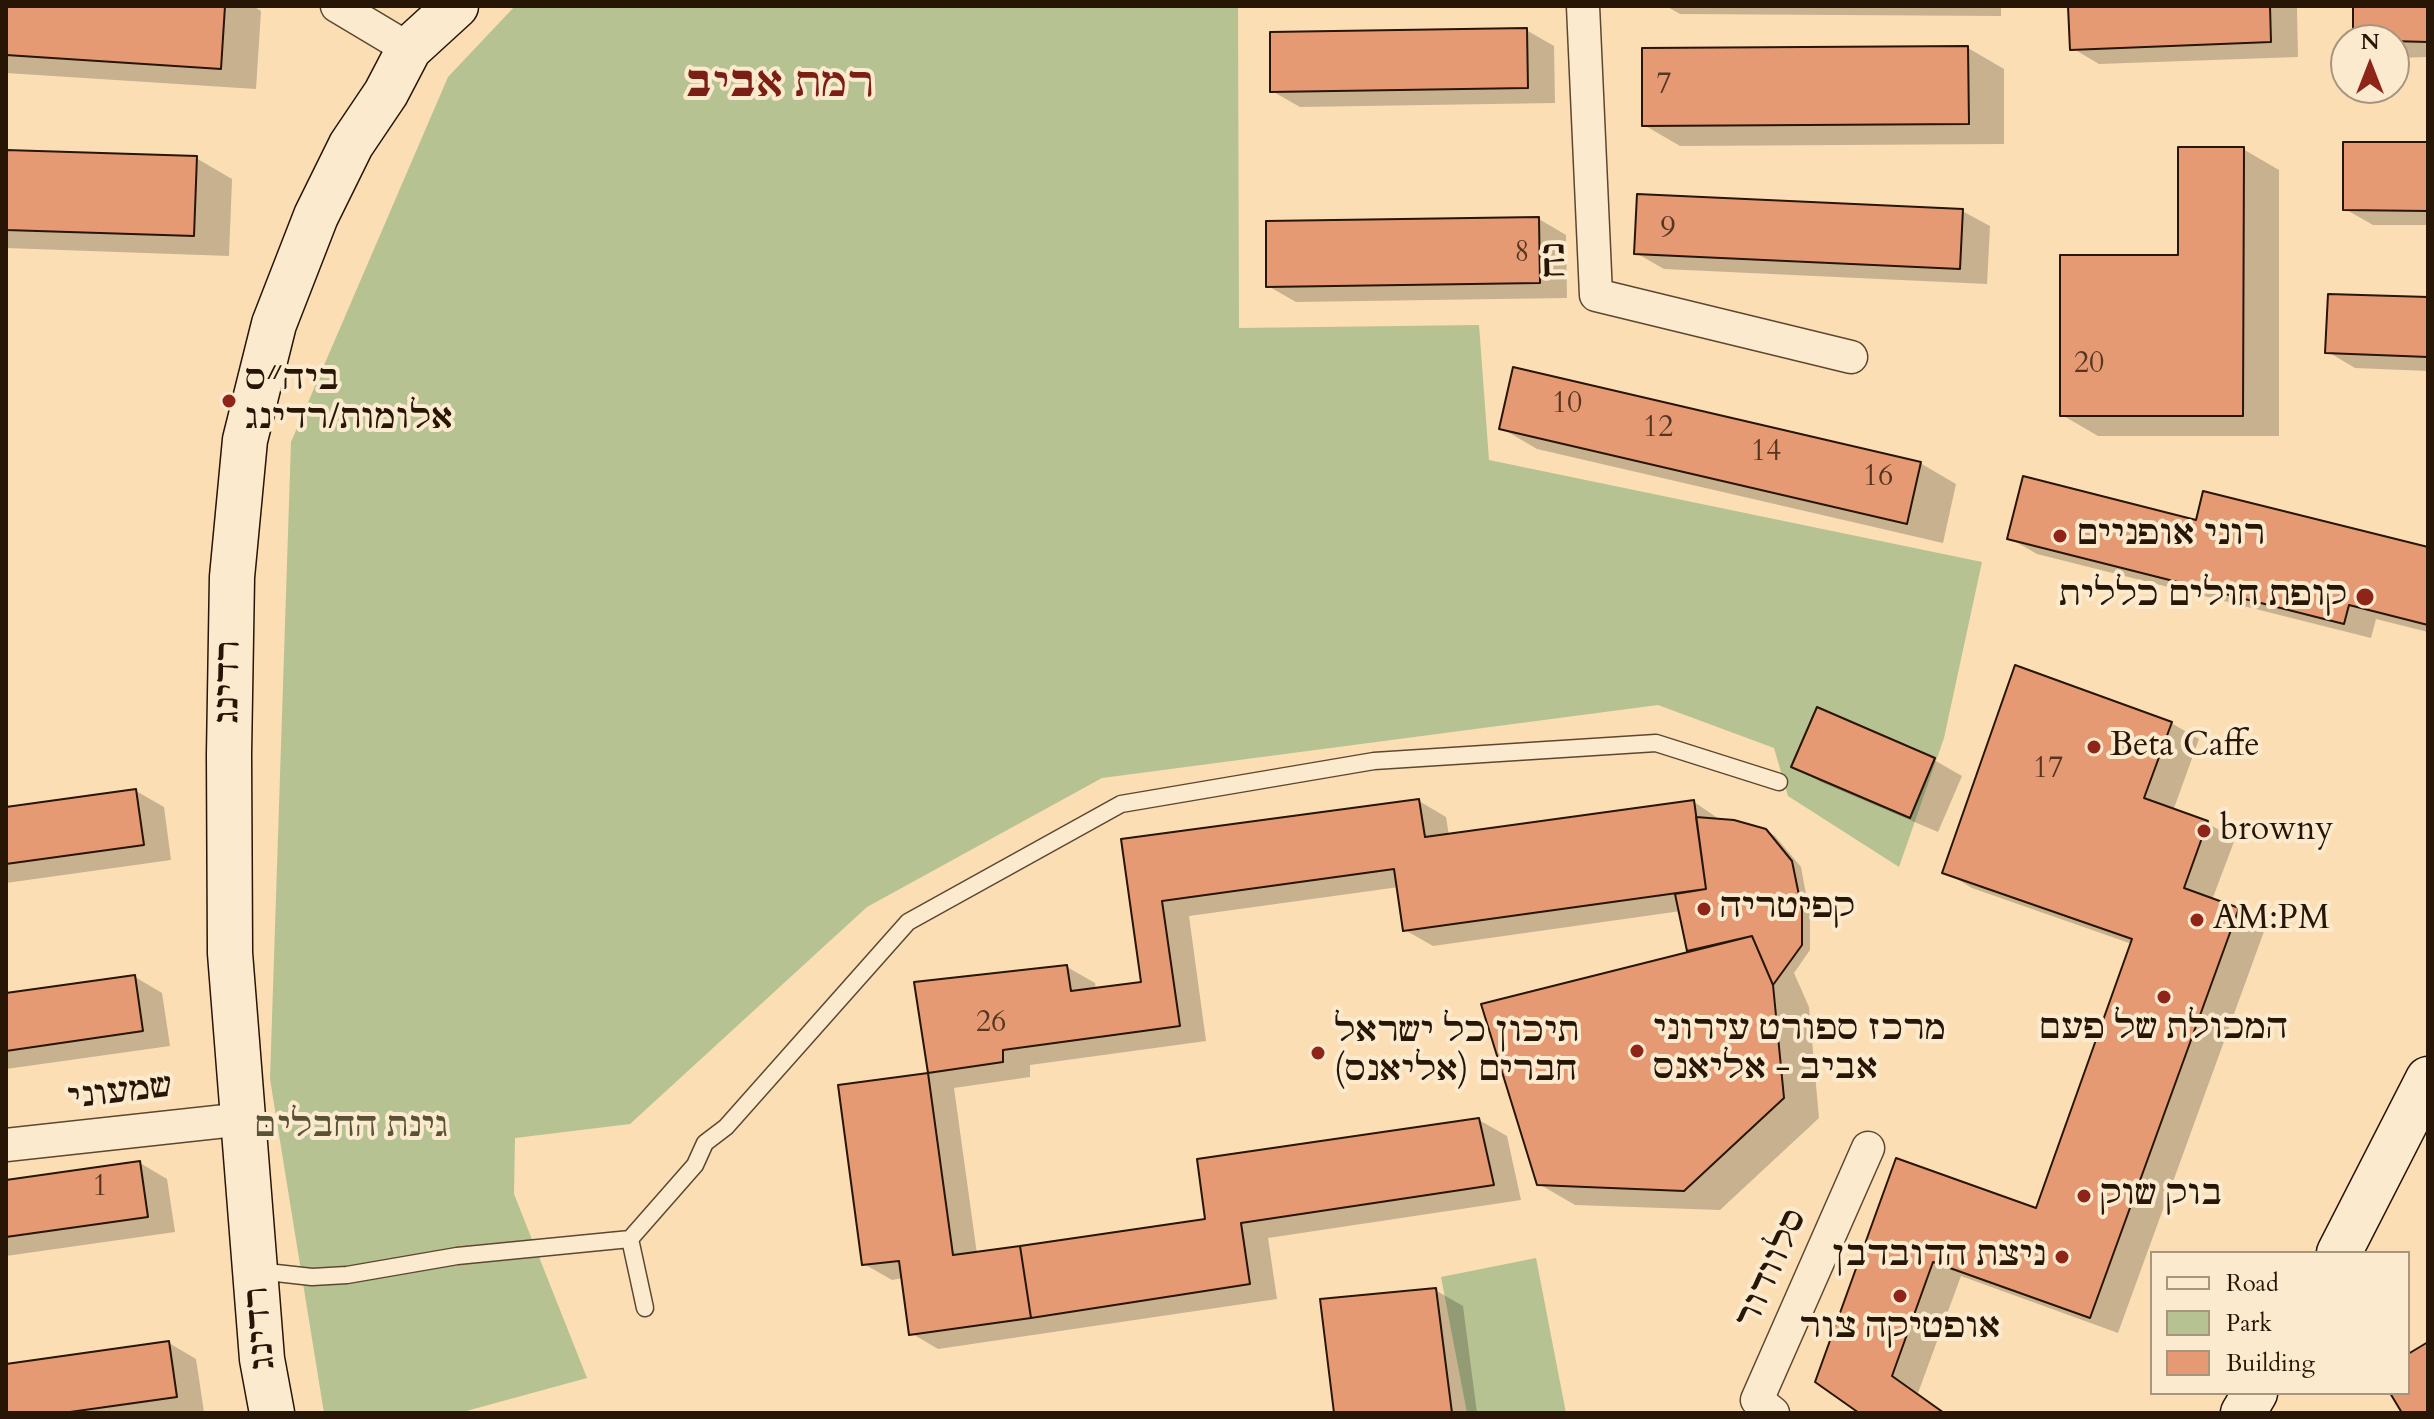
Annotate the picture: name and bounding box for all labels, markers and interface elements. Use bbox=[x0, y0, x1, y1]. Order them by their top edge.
north arrow bbox=[2330, 24, 2410, 104]
text: N bbox=[2360, 27, 2380, 57]
district label: רמת אביב bbox=[686, 61, 874, 111]
house number: 7 bbox=[1656, 68, 1672, 104]
house number: 9 bbox=[1660, 212, 1676, 248]
house number: 8 bbox=[1514, 236, 1530, 272]
street label: נח bbox=[1535, 242, 1577, 278]
house number: 20 bbox=[2074, 347, 2104, 383]
place label: ביה״ס אלומות/רדינג bbox=[245, 361, 453, 440]
house number: 10 bbox=[1552, 387, 1582, 423]
marker: ביה״ס אלומות/רדינג bbox=[220, 392, 238, 410]
house number: 12 bbox=[1643, 411, 1673, 447]
house number: 14 bbox=[1751, 435, 1781, 471]
house number: 16 bbox=[1863, 460, 1893, 496]
place label: רוני אופניים bbox=[2076, 516, 2265, 556]
marker: רוני אופניים bbox=[2051, 527, 2069, 545]
place label: קופת חולים כללית bbox=[2059, 577, 2347, 617]
marker: קופת חולים כללית bbox=[2354, 586, 2376, 608]
street label: רדינג bbox=[209, 640, 251, 724]
place label: Beta Caffe bbox=[2110, 727, 2260, 767]
marker: Beta Caffe bbox=[2085, 738, 2103, 756]
house number: 17 bbox=[2033, 752, 2063, 788]
place label: browny bbox=[2220, 811, 2334, 851]
marker: browny bbox=[2195, 822, 2213, 840]
place label: קפיטריה bbox=[1720, 889, 1855, 929]
marker: קפיטריה bbox=[1695, 900, 1713, 918]
place label: AM:PM bbox=[2213, 900, 2330, 940]
marker: AM:PM bbox=[2188, 911, 2206, 929]
marker: המכולת של פעם bbox=[2155, 988, 2173, 1006]
house number: 26 bbox=[976, 1006, 1006, 1042]
place label: המכולת של פעם bbox=[2040, 1010, 2288, 1050]
place label: מרכז ספורט עירוני אביב - אליאנס bbox=[1653, 1011, 1946, 1090]
place label: תיכון כל ישראל חברים (אליאנס) bbox=[1334, 1013, 1579, 1092]
marker: מרכז ספורט עירוני אביב - אליאנס bbox=[1628, 1042, 1646, 1060]
marker: תיכון כל ישראל חברים (אליאנס) bbox=[1309, 1044, 1327, 1062]
street label: שמעוני bbox=[65, 1067, 175, 1121]
park label: גינת החבלים bbox=[256, 1108, 448, 1148]
house number: 1 bbox=[92, 1170, 108, 1206]
place label: בוק שוק bbox=[2100, 1176, 2223, 1216]
marker: בוק שוק bbox=[2075, 1187, 2093, 1205]
street label: סלוודור bbox=[1729, 1203, 1817, 1335]
place label: ניצת הדובדבן bbox=[1832, 1237, 2046, 1277]
marker: ניצת הדובדבן bbox=[2053, 1248, 2071, 1266]
legend bbox=[2150, 1251, 2410, 1395]
text: Road bbox=[2226, 1267, 2279, 1300]
street label: רדינג bbox=[238, 1285, 286, 1371]
marker: אופטיקה צור bbox=[1891, 1287, 1909, 1305]
text: Park bbox=[2226, 1307, 2272, 1340]
place label: אופטיקה צור bbox=[1800, 1309, 2000, 1349]
text: Building bbox=[2226, 1347, 2315, 1380]

